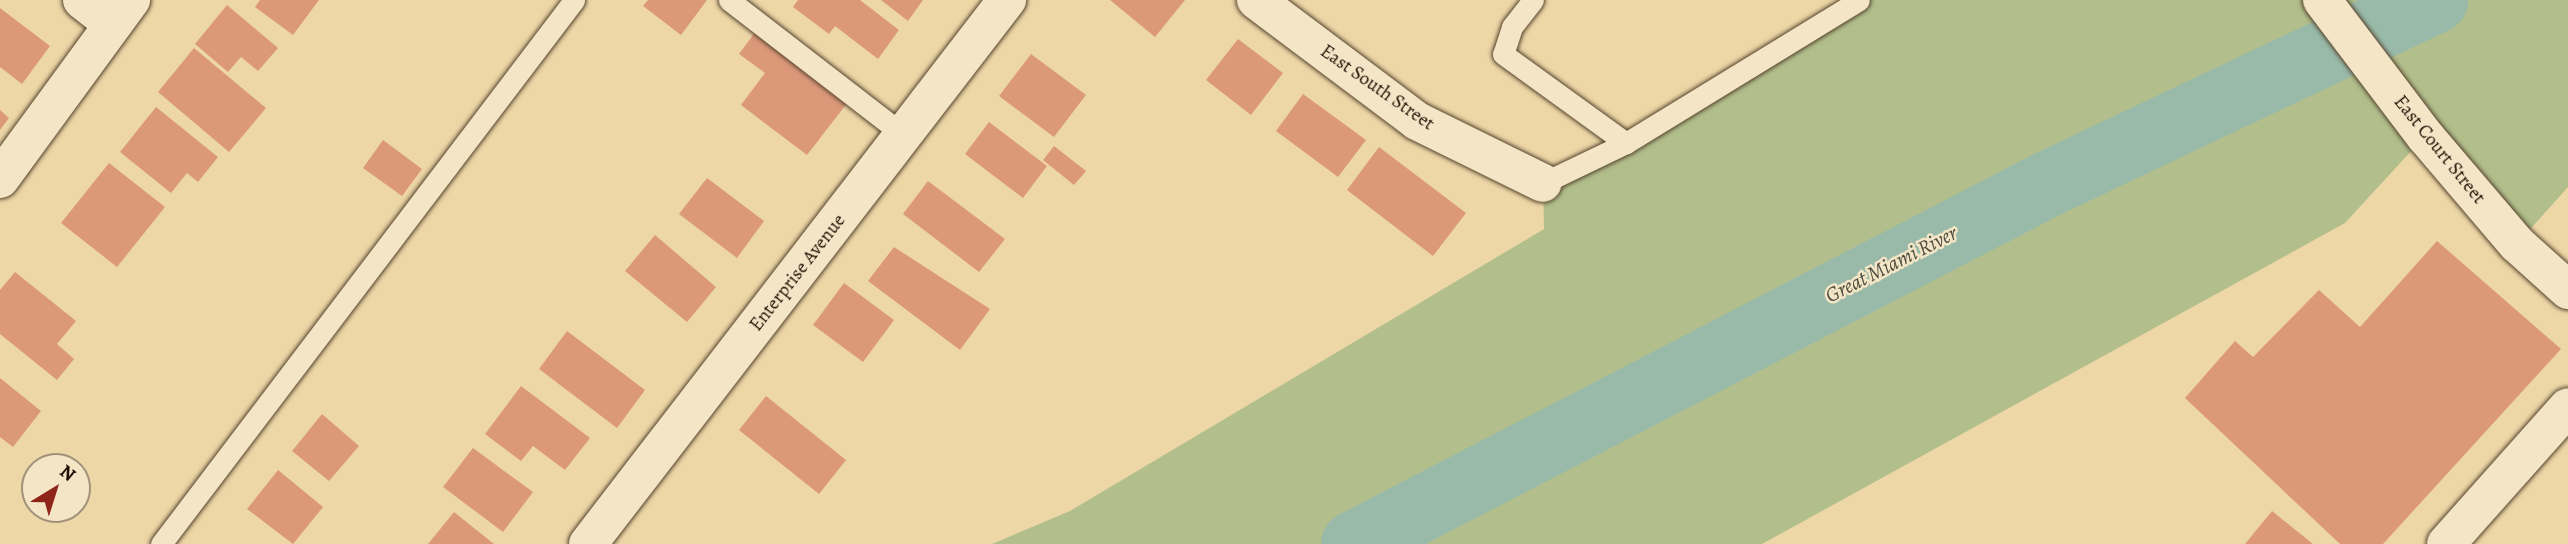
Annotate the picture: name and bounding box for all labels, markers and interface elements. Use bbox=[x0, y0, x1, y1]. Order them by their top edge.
street label: East South Street bbox=[1316, 40, 1438, 136]
street label: East Court Street bbox=[2388, 91, 2490, 209]
street label: Enterprise Avenue bbox=[745, 210, 851, 336]
water label: Great Miami River bbox=[1821, 220, 1961, 308]
north arrow bbox=[21, 453, 91, 523]
text: N bbox=[54, 459, 81, 488]

